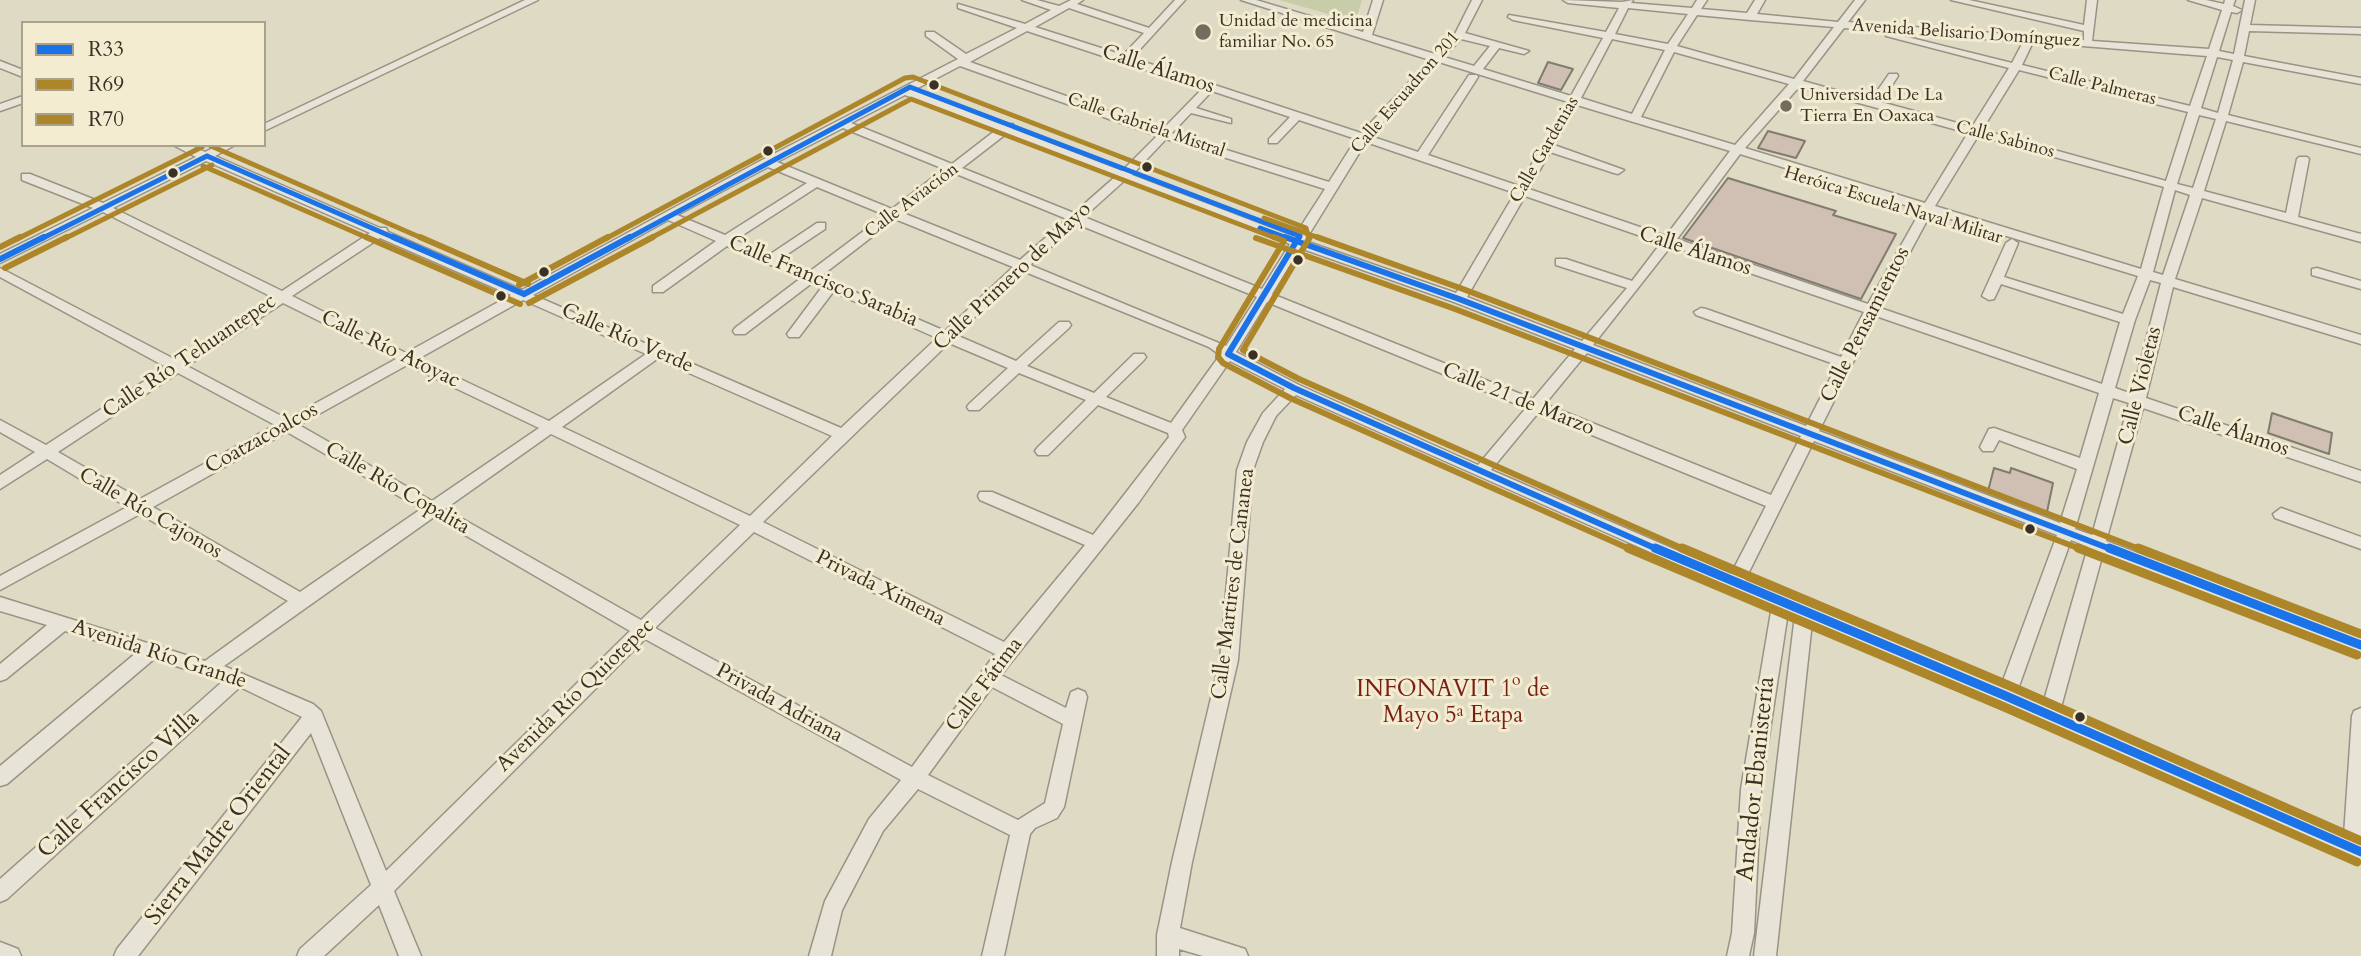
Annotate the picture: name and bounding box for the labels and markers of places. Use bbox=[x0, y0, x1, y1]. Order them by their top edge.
place label: Unidad de medicina familiar No. 65 bbox=[1219, 11, 1373, 54]
marker: Unidad de medicina familiar No. 65 bbox=[1193, 22, 1213, 42]
unlabelled marker bbox=[927, 78, 941, 92]
place label: Universidad De La Tierra En Oaxaca bbox=[1800, 85, 1943, 128]
marker: Universidad De La Tierra En Oaxaca bbox=[1778, 98, 1794, 114]
unlabelled marker bbox=[761, 144, 775, 158]
unlabelled marker bbox=[1140, 160, 1154, 174]
unlabelled marker bbox=[166, 166, 180, 180]
unlabelled marker bbox=[1291, 253, 1305, 267]
unlabelled marker bbox=[537, 265, 551, 279]
unlabelled marker bbox=[494, 289, 508, 303]
unlabelled marker bbox=[1246, 348, 1260, 362]
unlabelled marker bbox=[2023, 522, 2037, 536]
unlabelled marker bbox=[2073, 710, 2087, 724]

